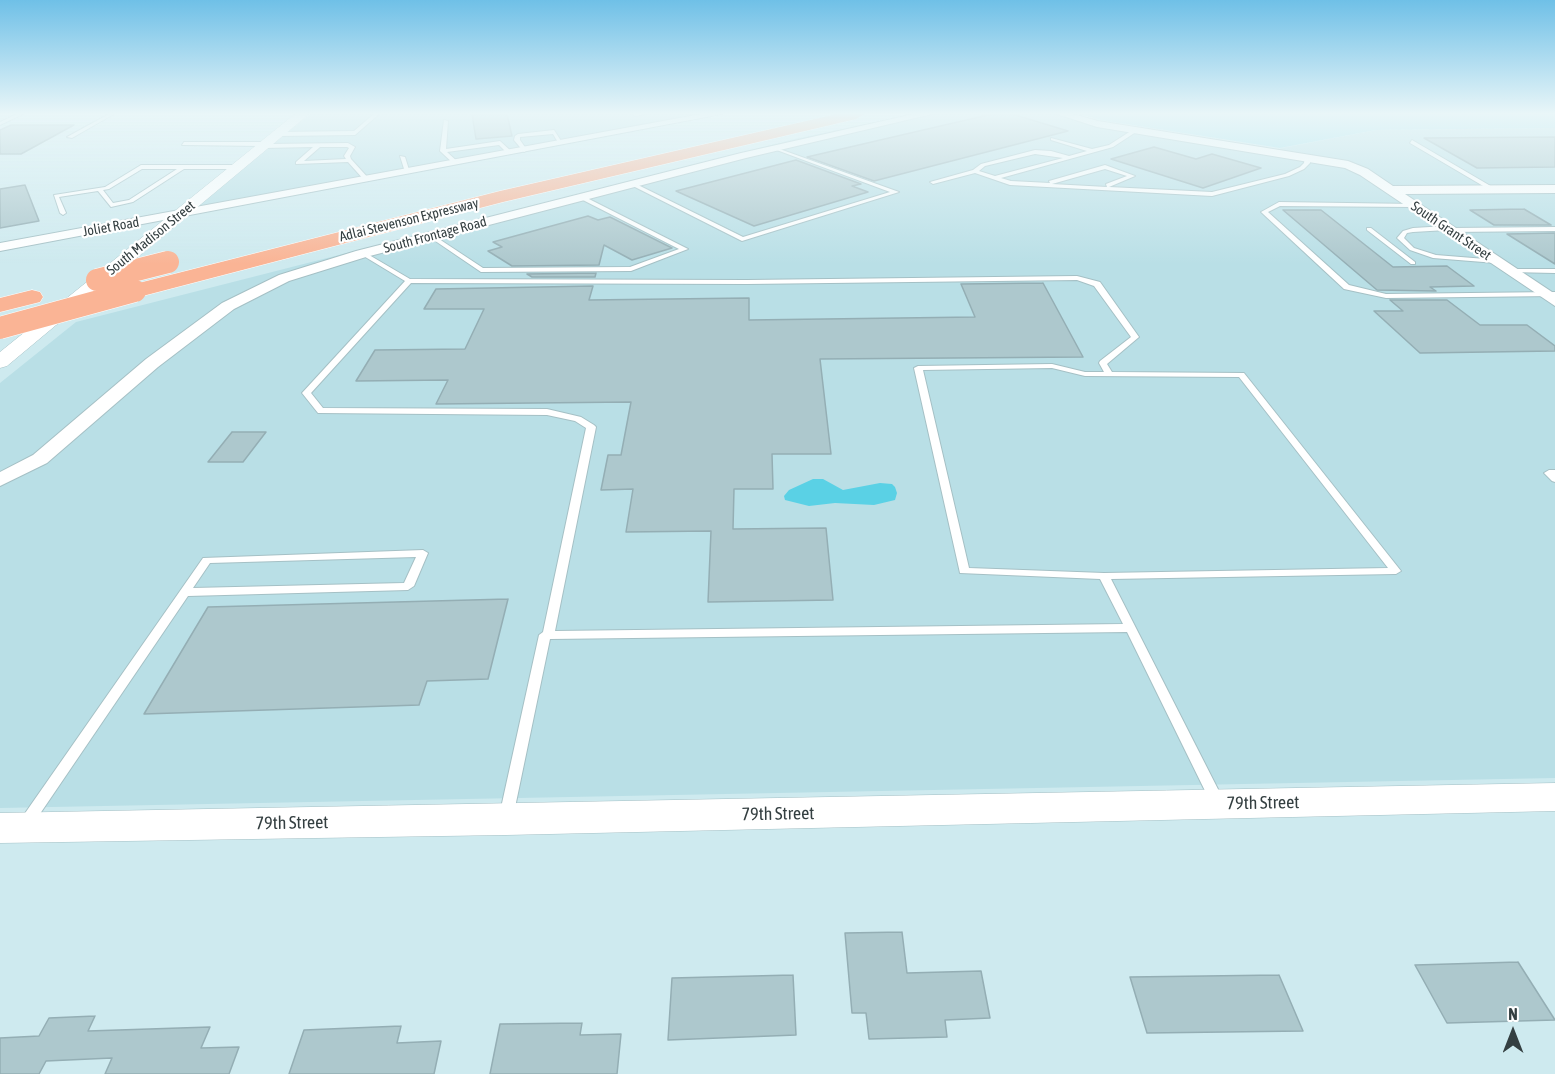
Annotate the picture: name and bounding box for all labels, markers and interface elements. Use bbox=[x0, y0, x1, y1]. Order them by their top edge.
street label: Adlai Stevenson Expressway bbox=[338, 195, 480, 245]
street label: South Madison Street bbox=[103, 197, 199, 279]
street label: South Grant Street bbox=[1408, 198, 1494, 264]
street label: South Frontage Road bbox=[382, 213, 488, 257]
street label: Joliet Road bbox=[81, 214, 141, 240]
street label: 79th Street bbox=[1226, 792, 1300, 814]
street label: 79th Street bbox=[741, 803, 815, 825]
street label: 79th Street bbox=[255, 812, 329, 834]
north arrow bbox=[1483, 1002, 1543, 1062]
text: N bbox=[1508, 1005, 1518, 1023]

